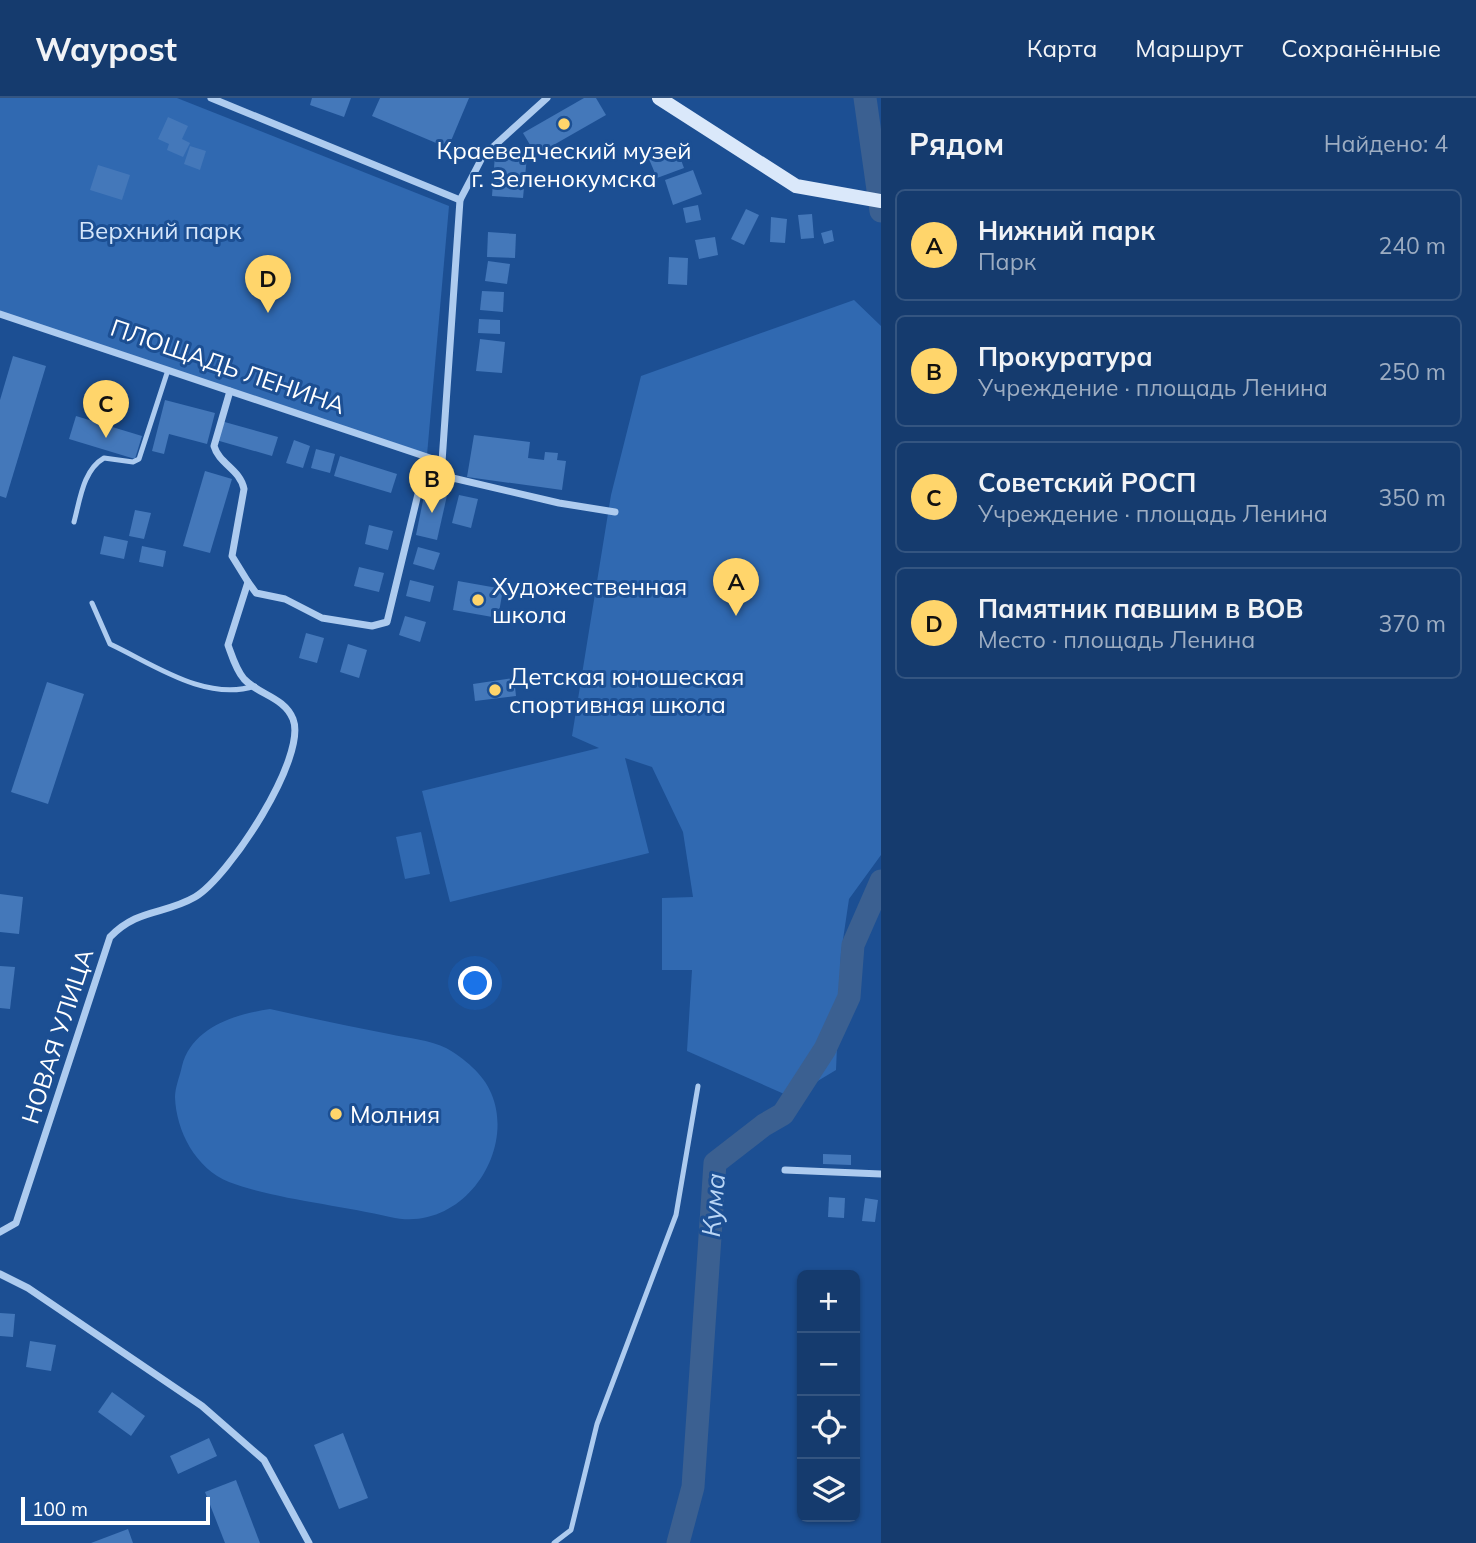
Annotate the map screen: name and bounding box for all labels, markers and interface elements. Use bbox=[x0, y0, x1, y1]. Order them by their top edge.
text: Waypost bbox=[35, 28, 177, 69]
text: Карта bbox=[1027, 33, 1097, 63]
text: Маршрут bbox=[1135, 33, 1243, 63]
text: Сохранённые bbox=[1281, 33, 1441, 63]
marker: Краеведческий музей г. Зеленокумска bbox=[556, 116, 572, 132]
text: Рядом bbox=[909, 125, 1004, 163]
text: Найдено: 4 bbox=[1324, 129, 1448, 158]
place label: Краеведческий музей г. Зеленокумска bbox=[436, 135, 692, 193]
text: Нижний парк bbox=[978, 214, 1155, 247]
park label: Верхний парк bbox=[79, 215, 241, 245]
text: A bbox=[925, 231, 943, 260]
text: 240 m bbox=[1378, 231, 1446, 260]
text: Парк bbox=[978, 247, 1036, 276]
pin: D bbox=[245, 255, 291, 313]
street label: ПЛОЩАДЬ ЛЕНИНА bbox=[107, 312, 350, 420]
text: Прокуратура bbox=[978, 340, 1153, 373]
text: B bbox=[926, 357, 942, 386]
text: 250 m bbox=[1378, 357, 1446, 386]
text: Учреждение · площадь Ленина bbox=[978, 373, 1328, 402]
pin: C bbox=[83, 380, 129, 438]
pin: B bbox=[409, 455, 455, 513]
text: Советский РОСП bbox=[978, 466, 1196, 499]
text: C bbox=[926, 483, 942, 512]
text: 350 m bbox=[1378, 483, 1446, 512]
text: Учреждение · площадь Ленина bbox=[978, 499, 1328, 528]
pin: A bbox=[713, 558, 759, 616]
place label: Художественная школа bbox=[492, 571, 687, 629]
marker: Художественная школа bbox=[470, 592, 486, 608]
text: Памятник павшим в ВОВ bbox=[978, 592, 1303, 625]
text: D bbox=[925, 609, 943, 638]
text: 370 m bbox=[1378, 609, 1446, 638]
text: Место · площадь Ленина bbox=[978, 625, 1255, 654]
place label: Детская юношеская спортивная школа bbox=[509, 661, 744, 719]
marker: Детская юношеская спортивная школа bbox=[487, 682, 503, 698]
street label: НОВАЯ УЛИЦА bbox=[15, 944, 100, 1127]
your location bbox=[458, 966, 492, 1000]
place label: Молния bbox=[350, 1099, 440, 1129]
marker: Молния bbox=[328, 1106, 344, 1122]
water label: Кума bbox=[694, 1172, 732, 1238]
map controls bbox=[797, 1270, 860, 1522]
button: + bbox=[797, 1270, 860, 1333]
button: − bbox=[797, 1333, 860, 1396]
button: locate bbox=[797, 1396, 860, 1459]
button: layers bbox=[797, 1459, 860, 1522]
scale bar bbox=[21, 1494, 210, 1526]
text: 100 m bbox=[32, 1497, 88, 1521]

